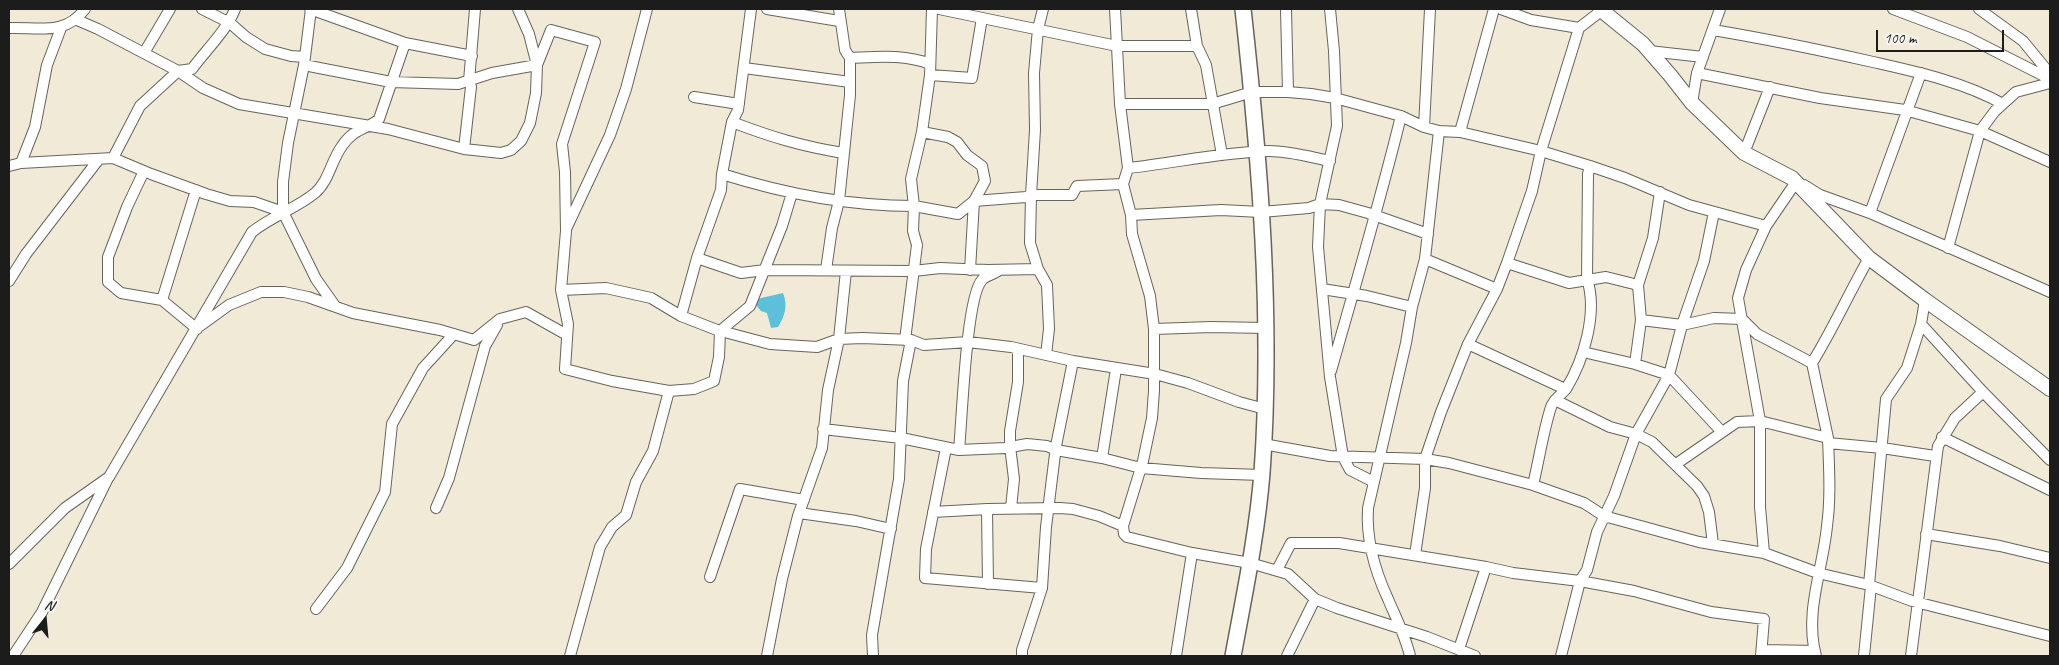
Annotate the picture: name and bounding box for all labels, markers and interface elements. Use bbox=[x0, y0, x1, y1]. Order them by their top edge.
scale bar bbox=[1879, 20, 2006, 52]
text: 100 m bbox=[1884, 29, 1916, 48]
north arrow bbox=[20, 595, 70, 645]
text: N bbox=[43, 596, 56, 615]

